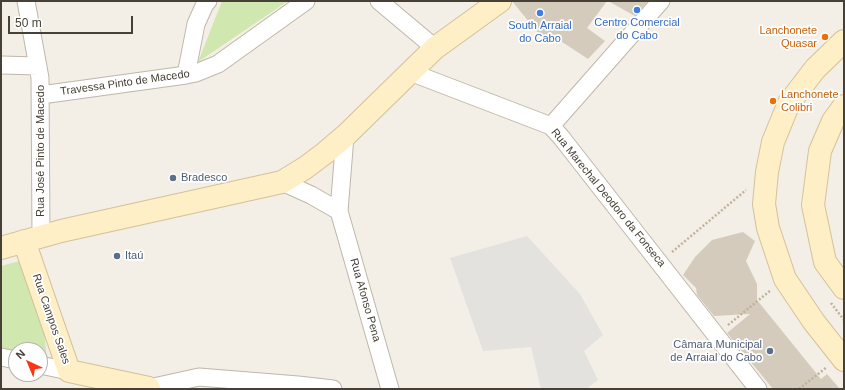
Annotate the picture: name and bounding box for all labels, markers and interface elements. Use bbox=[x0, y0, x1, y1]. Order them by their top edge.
marker: Centro Comercial do Cabo bbox=[632, 5, 642, 15]
scale bar bbox=[10, 8, 135, 34]
marker: South Arraial do Cabo bbox=[535, 8, 545, 18]
text: 50 m bbox=[15, 16, 42, 30]
place label: Centro Comercial do Cabo bbox=[594, 16, 680, 42]
place label: South Arraial do Cabo bbox=[508, 19, 572, 45]
place label: Lanchonete Quasar bbox=[760, 24, 817, 50]
marker: Lanchonete Quasar bbox=[820, 32, 830, 42]
street label: Travessa Pinto de Macedo bbox=[59, 67, 191, 99]
street label: Rua José Pinto de Macedo bbox=[34, 85, 48, 217]
place label: Lanchonete Colibri bbox=[781, 88, 838, 114]
marker: Lanchonete Colibri bbox=[768, 96, 778, 106]
street label: Rua Marechal Deodoro da Fonseca bbox=[548, 126, 668, 270]
place label: Bradesco bbox=[181, 171, 227, 185]
marker: Bradesco bbox=[168, 173, 178, 183]
place label: Itaú bbox=[125, 249, 143, 263]
marker: Itaú bbox=[112, 251, 122, 261]
street label: Rua Afonso Pena bbox=[347, 257, 383, 343]
street label: Rua Campos Sales bbox=[29, 272, 73, 366]
place label: Câmara Municipal de Arraial do Cabo bbox=[670, 338, 762, 364]
north arrow bbox=[8, 342, 48, 382]
marker: Câmara Municipal de Arraial do Cabo bbox=[765, 346, 775, 356]
text: N bbox=[13, 347, 27, 361]

